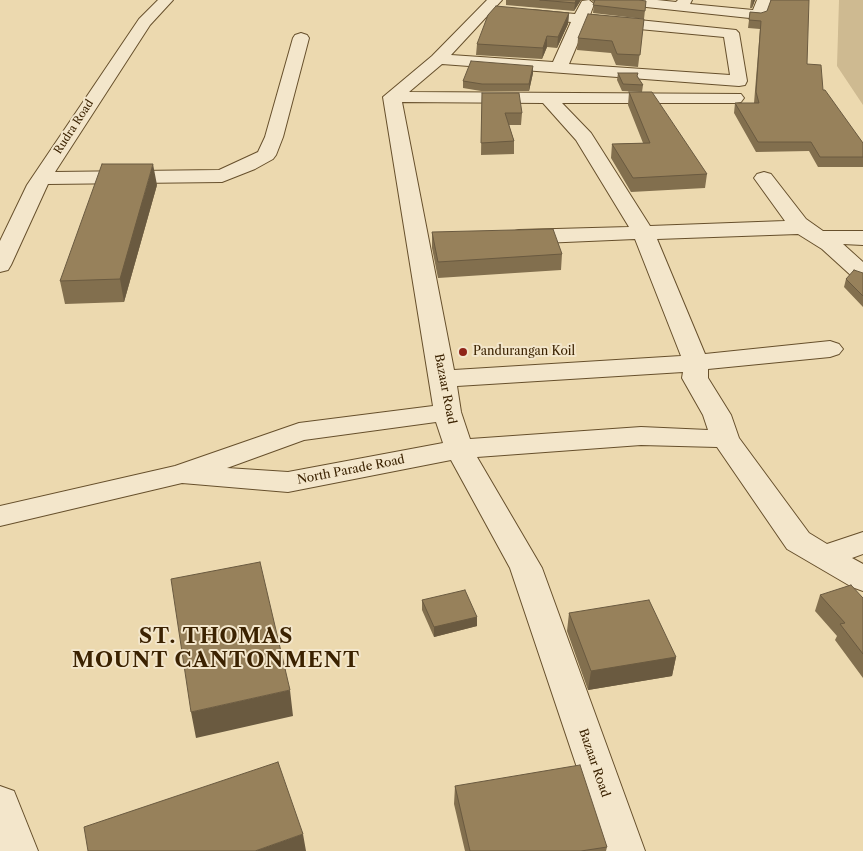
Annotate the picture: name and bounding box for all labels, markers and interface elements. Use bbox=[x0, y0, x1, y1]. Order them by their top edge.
street label: Rudra Road bbox=[52, 97, 96, 157]
place label: Pandurangan Koil bbox=[473, 345, 575, 359]
marker: Pandurangan Koil bbox=[457, 346, 469, 358]
street label: Bazaar Road bbox=[431, 353, 459, 425]
street label: North Parade Road bbox=[296, 453, 406, 487]
district label: ST. THOMAS MOUNT CANTONMENT bbox=[70, 624, 362, 674]
street label: Bazaar Road bbox=[576, 727, 612, 799]

